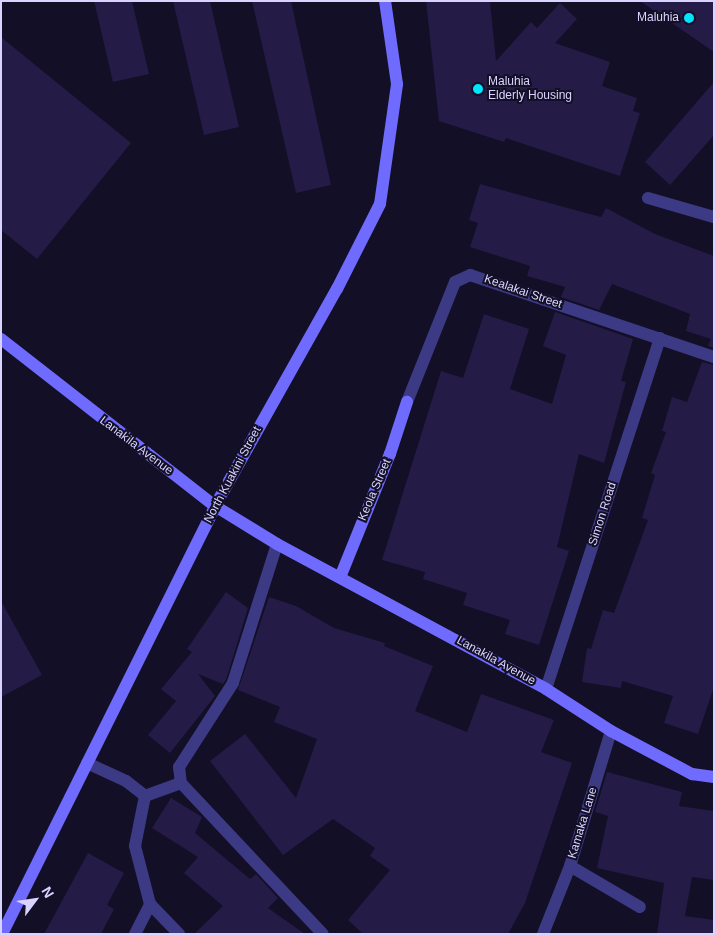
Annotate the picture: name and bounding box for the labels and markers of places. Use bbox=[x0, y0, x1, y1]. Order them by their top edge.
place label: Maluhia bbox=[637, 11, 679, 25]
marker: Maluhia bbox=[683, 12, 695, 24]
place label: Maluhia Elderly Housing bbox=[488, 75, 572, 103]
marker: Maluhia Elderly Housing bbox=[472, 83, 484, 95]

